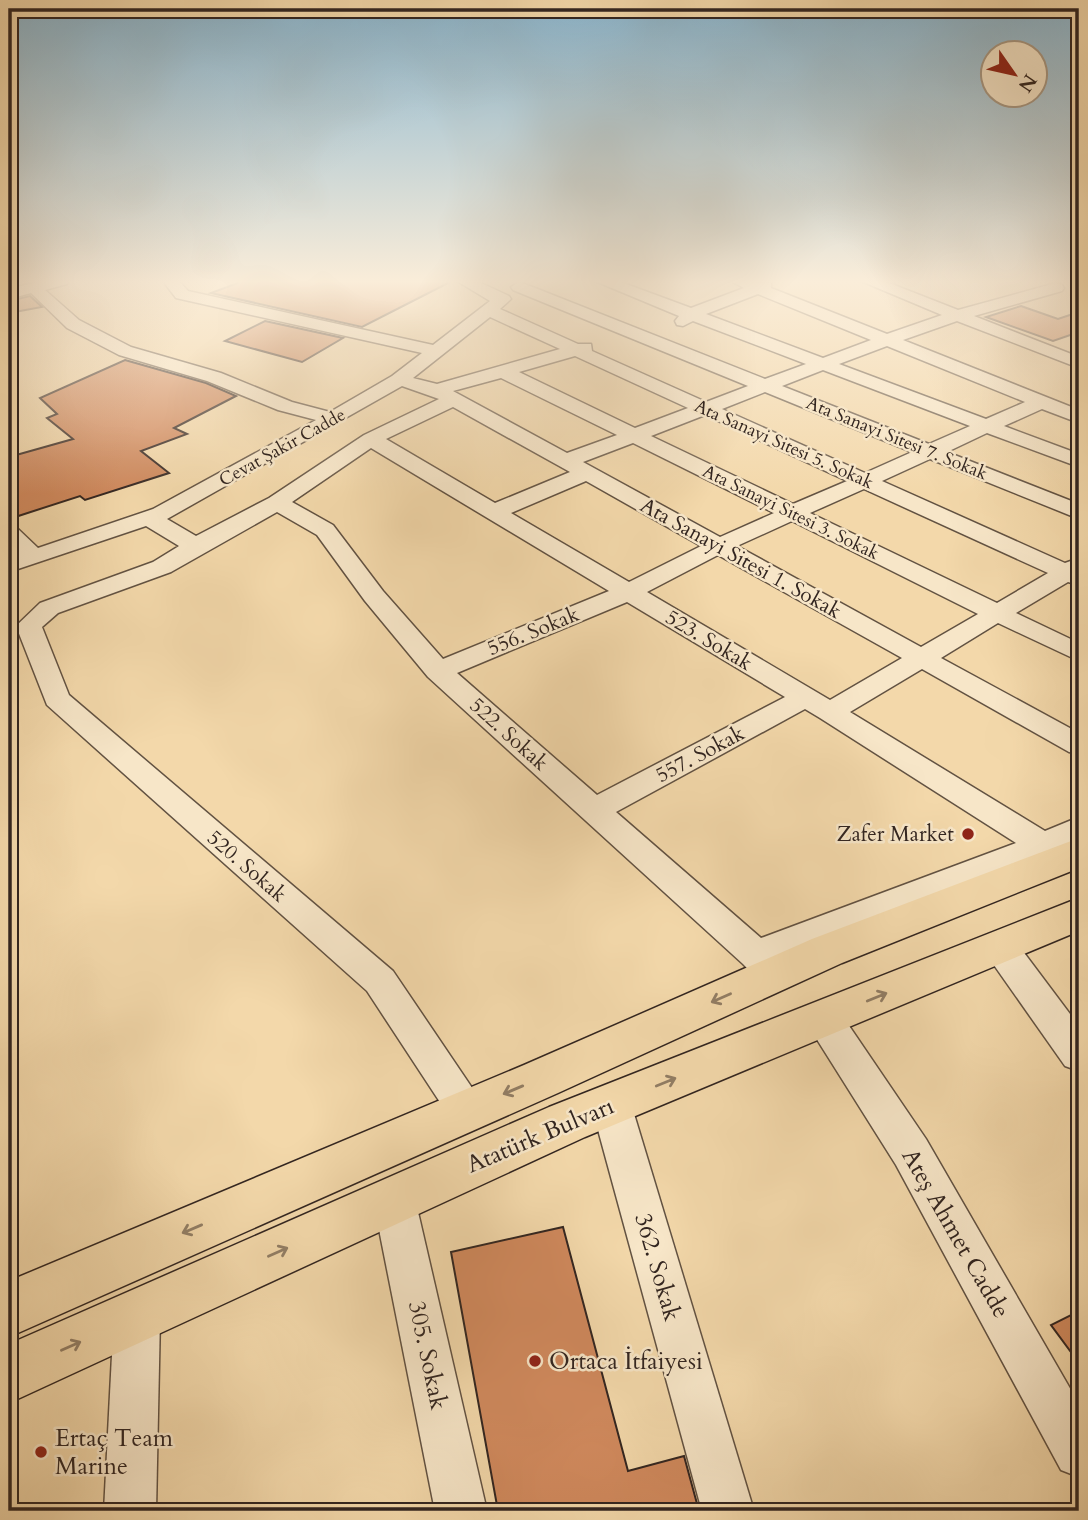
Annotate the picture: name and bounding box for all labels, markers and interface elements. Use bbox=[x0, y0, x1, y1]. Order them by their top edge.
north arrow bbox=[979, 38, 1050, 108]
text: N bbox=[1012, 69, 1043, 97]
street label: Ata Sanayi Sitesi 7. Sokak bbox=[802, 391, 992, 486]
street label: Ata Sanayi Sitesi 5. Sokak bbox=[690, 394, 878, 495]
street label: Cevat Şakir Cadde bbox=[214, 402, 350, 493]
street label: Ata Sanayi Sitesi 3. Sokak bbox=[698, 459, 884, 566]
street label: Ata Sanayi Sitesi 1. Sokak bbox=[635, 491, 847, 626]
street label: 556. Sokak bbox=[483, 600, 584, 663]
street label: 523. Sokak bbox=[660, 603, 758, 678]
street label: 522. Sokak bbox=[463, 691, 555, 778]
street label: 557. Sokak bbox=[651, 719, 750, 790]
place label: Zafer Market bbox=[837, 820, 954, 849]
street label: 520. Sokak bbox=[201, 824, 293, 910]
marker: Zafer Market bbox=[960, 826, 976, 842]
one-way arrow bbox=[866, 990, 888, 1003]
one-way arrow bbox=[711, 992, 732, 1005]
one-way arrow bbox=[655, 1075, 677, 1088]
one-way arrow bbox=[503, 1084, 524, 1097]
street label: Atatürk Bulvarı bbox=[461, 1089, 619, 1181]
street label: Ateş Ahmet Cadde bbox=[894, 1142, 1018, 1324]
street label: 362. Sokak bbox=[626, 1209, 689, 1325]
one-way arrow bbox=[182, 1223, 203, 1236]
one-way arrow bbox=[267, 1245, 288, 1258]
street label: 305. Sokak bbox=[400, 1298, 455, 1413]
one-way arrow bbox=[60, 1339, 81, 1352]
place label: Ortaca İtfaiyesi bbox=[549, 1345, 703, 1378]
marker: Ortaca İtfaiyesi bbox=[527, 1353, 543, 1369]
place label: Ertaç Team Marine bbox=[55, 1422, 174, 1483]
marker: Ertaç Team Marine bbox=[33, 1444, 49, 1460]

